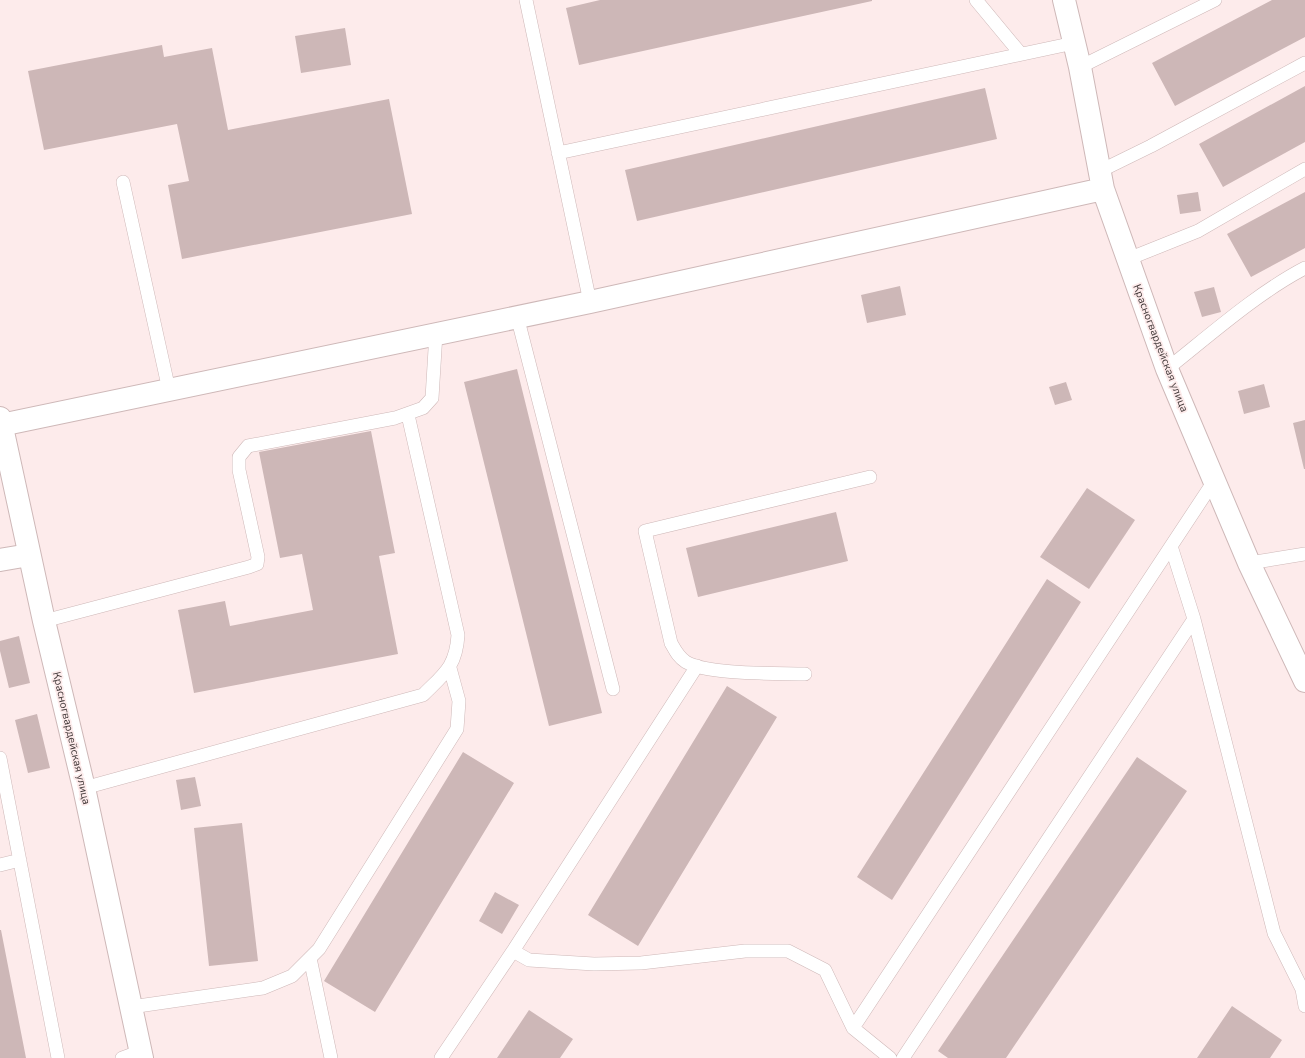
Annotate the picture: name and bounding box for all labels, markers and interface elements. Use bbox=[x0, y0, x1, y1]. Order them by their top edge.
street label: Красногвардейская улица bbox=[1129, 282, 1192, 414]
street label: Красногвардейская улица bbox=[49, 670, 94, 806]

